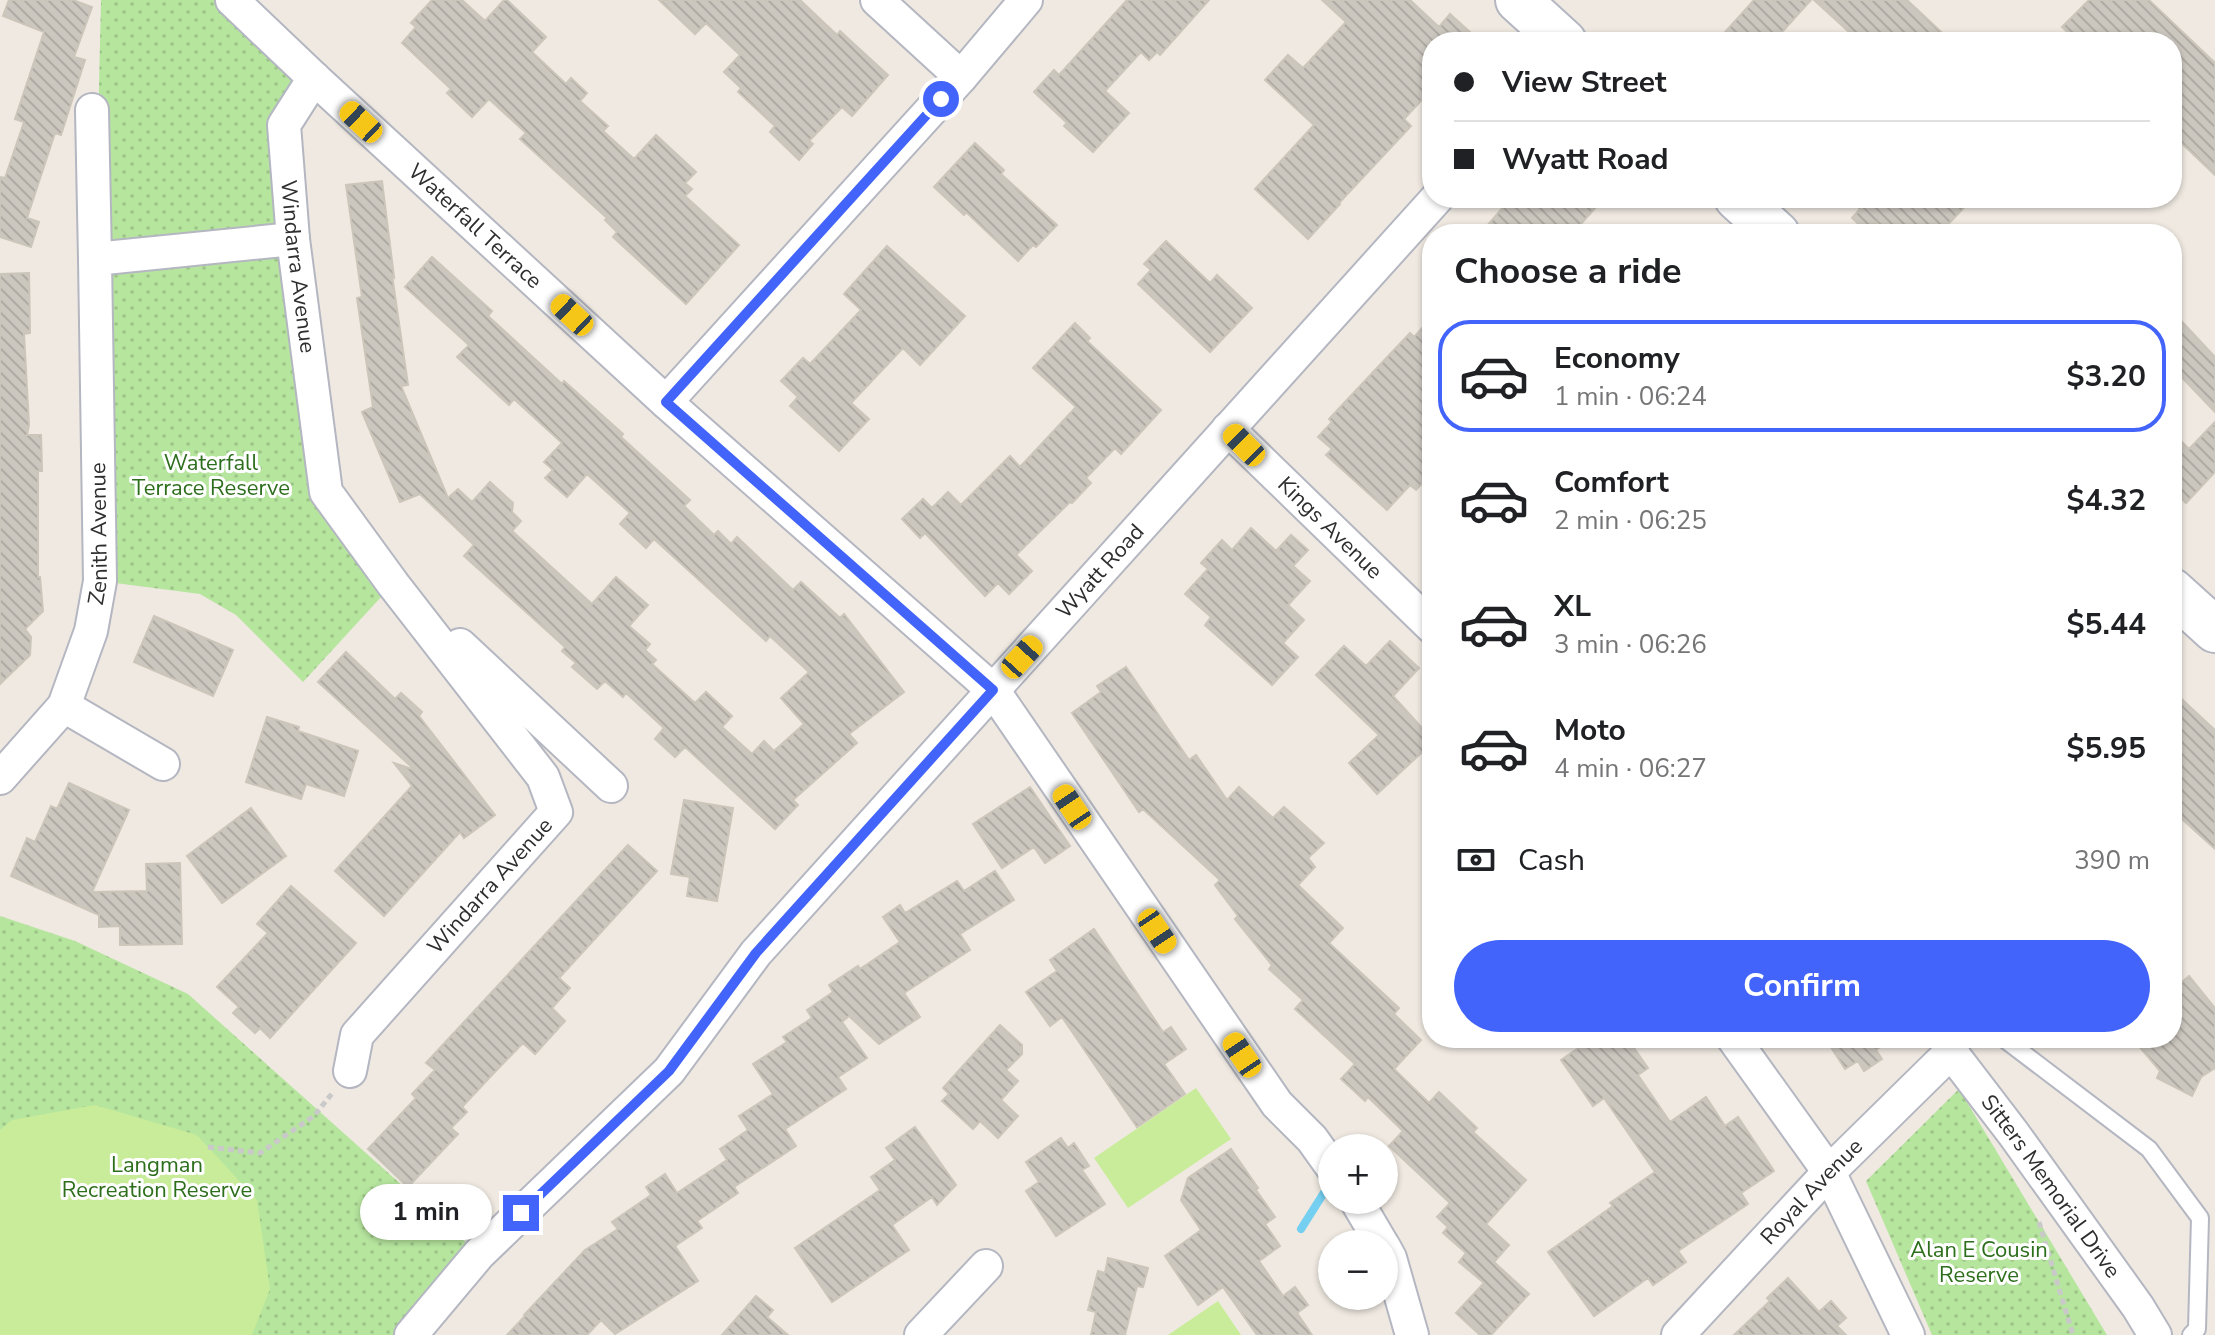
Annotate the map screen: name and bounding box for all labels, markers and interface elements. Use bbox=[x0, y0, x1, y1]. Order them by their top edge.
text: View Street bbox=[1502, 62, 1667, 103]
route start bbox=[923, 81, 959, 117]
car bbox=[335, 97, 387, 147]
text: Wyatt Road bbox=[1502, 139, 1669, 180]
street label: Waterfall Terrace bbox=[401, 157, 549, 296]
street label: Windarra Avenue bbox=[273, 179, 323, 355]
text: Choose a ride bbox=[1454, 247, 1682, 296]
car bbox=[546, 290, 598, 340]
text: Economy bbox=[1554, 338, 1680, 379]
icon: car bbox=[1458, 340, 1530, 412]
text: $3.20 bbox=[2067, 356, 2146, 397]
text: 1 min · 06:24 bbox=[1554, 379, 1707, 414]
car bbox=[1219, 420, 1269, 470]
park label: Waterfall Terrace Reserve bbox=[132, 448, 290, 503]
street label: Zenith Avenue bbox=[81, 462, 115, 607]
text: Comfort bbox=[1554, 462, 1669, 503]
icon: car bbox=[1458, 464, 1530, 536]
street label: Kings Avenue bbox=[1271, 470, 1389, 586]
text: $4.32 bbox=[2067, 480, 2146, 521]
text: 2 min · 06:25 bbox=[1554, 503, 1707, 538]
street label: Wyatt Road bbox=[1049, 517, 1151, 625]
text: XL bbox=[1554, 586, 1591, 627]
icon: car bbox=[1458, 588, 1530, 660]
text: $5.44 bbox=[2067, 604, 2146, 645]
text: 3 min · 06:26 bbox=[1554, 627, 1707, 662]
car bbox=[997, 631, 1047, 683]
text: Moto bbox=[1554, 710, 1626, 751]
icon: car bbox=[1458, 712, 1530, 784]
text: $5.95 bbox=[2067, 728, 2146, 769]
text: 4 min · 06:27 bbox=[1554, 751, 1707, 786]
car bbox=[1049, 780, 1095, 834]
street label: Windarra Avenue bbox=[421, 811, 559, 961]
icon: cash bbox=[1454, 838, 1498, 882]
text: Cash bbox=[1518, 840, 1585, 881]
text: 390 m bbox=[2074, 843, 2150, 878]
car bbox=[1134, 904, 1180, 958]
button: Confirm bbox=[1454, 940, 2150, 1032]
car bbox=[1219, 1028, 1265, 1082]
street label: Sitters Memorial Drive bbox=[1974, 1088, 2128, 1284]
street label: Royal Avenue bbox=[1754, 1132, 1869, 1251]
map controls bbox=[1318, 1134, 1398, 1310]
button: + bbox=[1318, 1134, 1398, 1214]
park label: Langman Recreation Reserve bbox=[62, 1150, 252, 1205]
callout: 1 min bbox=[361, 1185, 493, 1241]
text: 1 min bbox=[392, 1194, 460, 1229]
route end bbox=[503, 1195, 539, 1231]
button: − bbox=[1318, 1230, 1398, 1310]
park label: Alan E Cousin Reserve bbox=[1910, 1235, 2048, 1290]

